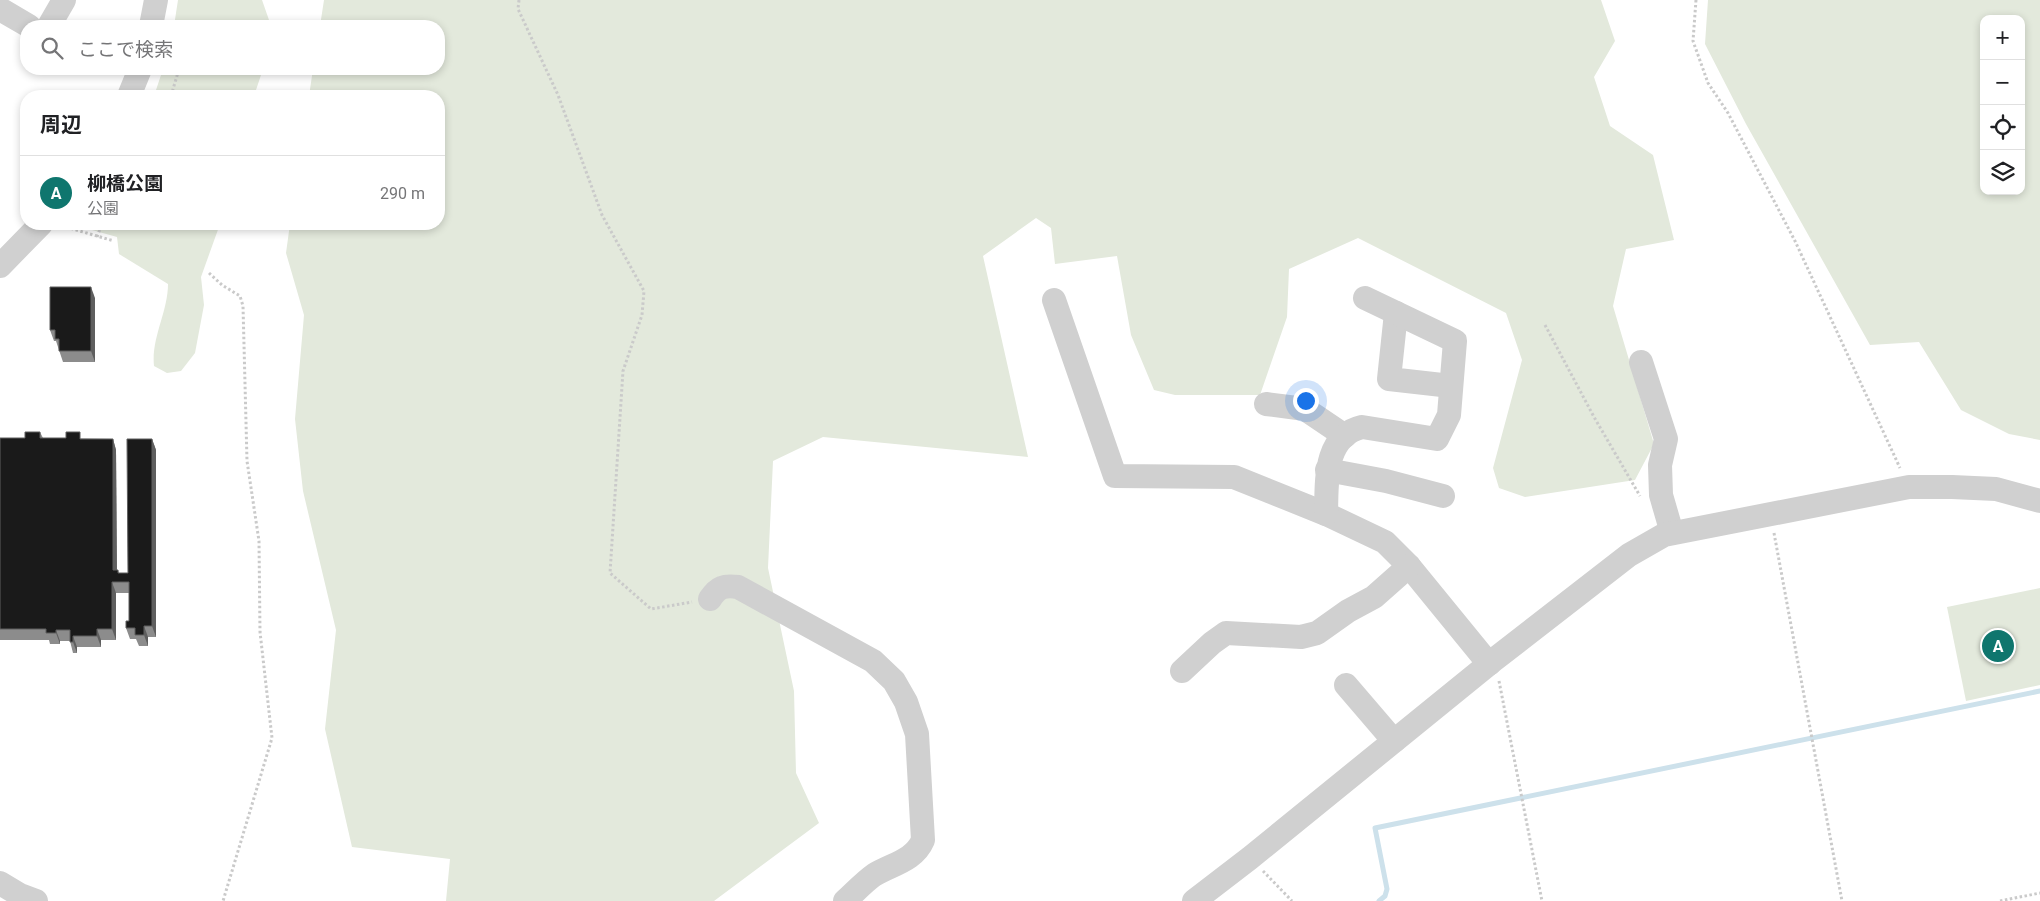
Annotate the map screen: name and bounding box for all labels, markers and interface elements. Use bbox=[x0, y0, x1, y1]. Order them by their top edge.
map controls bbox=[1980, 15, 2025, 195]
button: + bbox=[1980, 15, 2025, 60]
search box bbox=[20, 20, 445, 75]
icon: search bbox=[38, 34, 66, 62]
text: ここで検索 bbox=[78, 38, 173, 61]
button: − bbox=[1980, 60, 2025, 105]
button: locate bbox=[1980, 105, 2025, 150]
text: 周辺 bbox=[40, 113, 82, 137]
button: layers bbox=[1980, 150, 2025, 195]
text: 柳橋公園 bbox=[87, 172, 163, 195]
text: A bbox=[51, 184, 61, 203]
text: 290 m bbox=[380, 184, 425, 203]
text: 公園 bbox=[87, 199, 119, 218]
your location bbox=[1293, 388, 1319, 414]
pin: A bbox=[1982, 627, 2014, 665]

